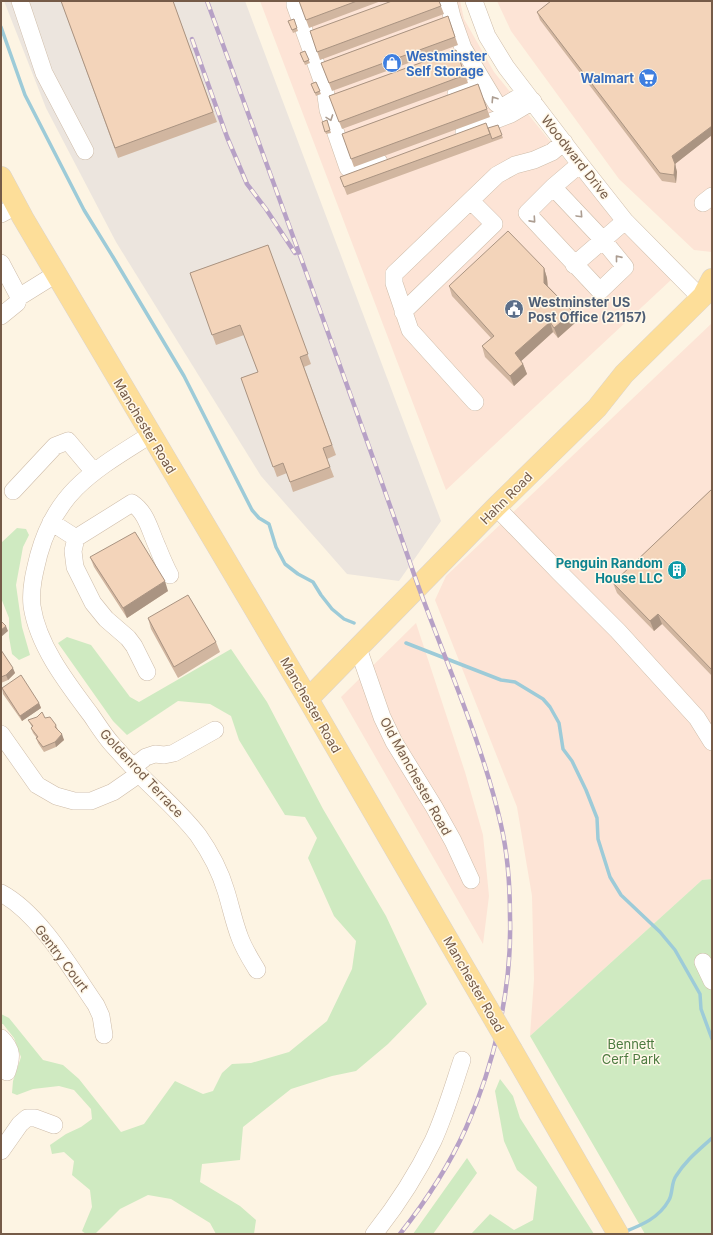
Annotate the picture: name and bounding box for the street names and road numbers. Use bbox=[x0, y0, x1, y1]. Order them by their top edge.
street label: Woodward Drive bbox=[538, 112, 614, 202]
street label: Manchester Road bbox=[110, 376, 180, 476]
street label: Hahn Road bbox=[477, 469, 535, 527]
street label: Manchester Road bbox=[277, 654, 345, 756]
street label: Old Manchester Road bbox=[377, 714, 455, 838]
street label: Goldenrod Terrace bbox=[97, 725, 187, 821]
street label: Gentry Court bbox=[32, 921, 92, 995]
street label: Manchester Road bbox=[440, 933, 508, 1035]

